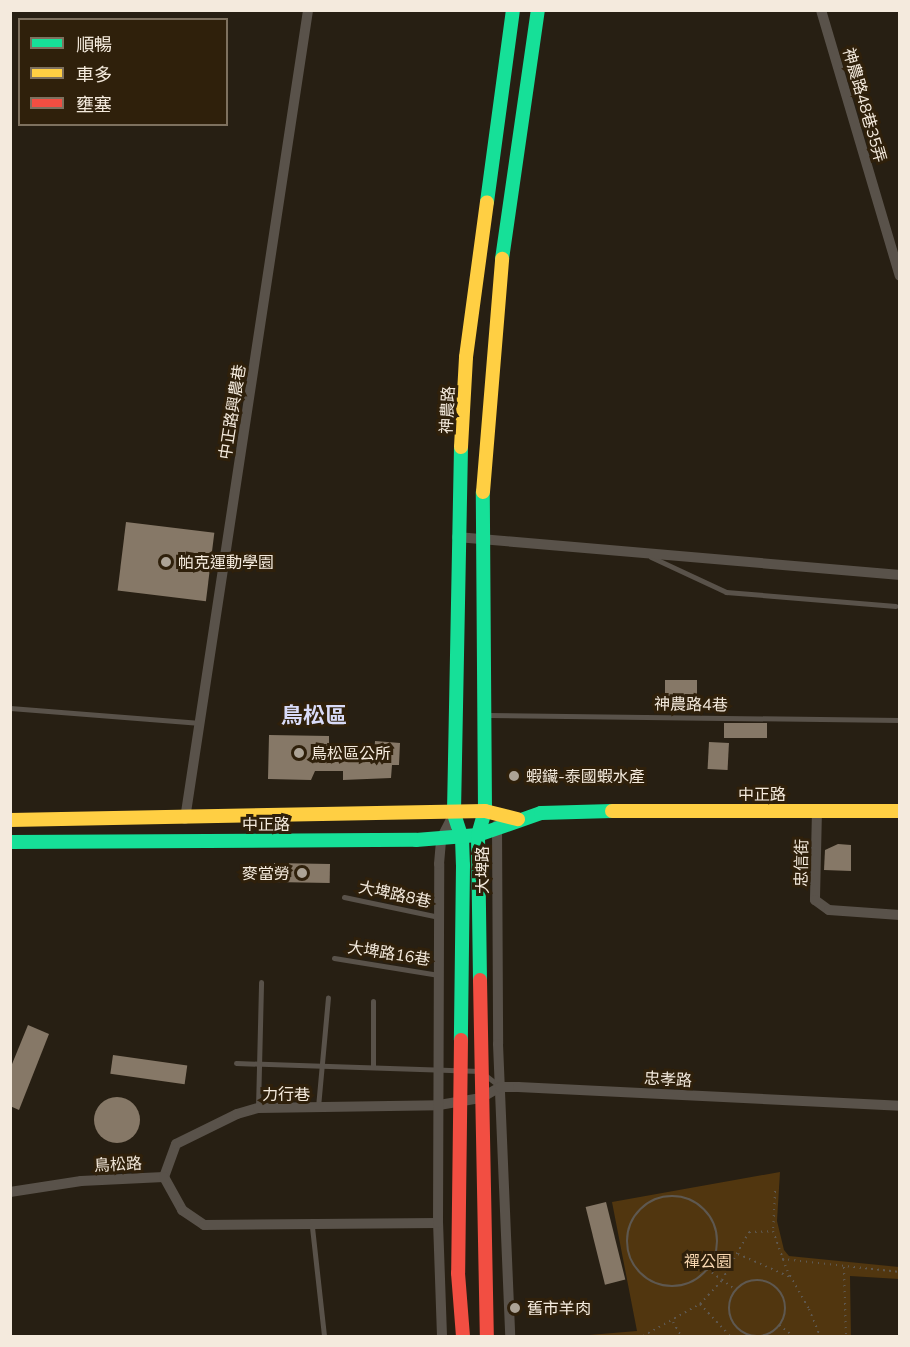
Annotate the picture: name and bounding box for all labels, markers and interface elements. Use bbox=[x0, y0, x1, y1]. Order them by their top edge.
legend bbox=[18, 18, 228, 126]
text: 順暢 bbox=[76, 33, 112, 56]
street label: 神農路48巷35弄 bbox=[839, 45, 891, 165]
text: 車多 bbox=[76, 63, 112, 86]
text: 壅塞 bbox=[76, 93, 112, 116]
street label: 中正路興農巷 bbox=[215, 363, 249, 461]
street label: 神農路 bbox=[436, 386, 458, 434]
place label: 帕克運動學園 bbox=[178, 552, 274, 572]
marker: 帕克運動學園 bbox=[159, 555, 173, 569]
street label: 神農路4巷 bbox=[654, 694, 728, 714]
district label: 鳥松區 bbox=[281, 703, 347, 729]
place label: 鳥松區公所 bbox=[311, 743, 391, 763]
marker: 鳥松區公所 bbox=[292, 746, 306, 760]
place label: 蝦鑶-泰國蝦水產 bbox=[526, 766, 645, 786]
marker: 蝦鑶-泰國蝦水產 bbox=[507, 769, 521, 783]
street label: 中正路 bbox=[738, 784, 786, 804]
street label: 中正路 bbox=[242, 814, 290, 834]
street label: 忠信街 bbox=[791, 839, 811, 887]
street label: 大埤路 bbox=[472, 846, 492, 894]
place label: 麥當勞 bbox=[242, 863, 290, 883]
marker: 麥當勞 bbox=[295, 866, 309, 880]
street label: 大埤路8巷 bbox=[357, 877, 433, 911]
street label: 大埤路16巷 bbox=[346, 937, 432, 969]
street label: 忠孝路 bbox=[644, 1068, 692, 1090]
street label: 力行巷 bbox=[262, 1084, 310, 1104]
street label: 鳥松路 bbox=[94, 1153, 142, 1175]
park label: 禪公園 bbox=[684, 1251, 732, 1271]
place label: 舊市羊肉 bbox=[527, 1298, 591, 1318]
marker: 舊市羊肉 bbox=[508, 1301, 522, 1315]

